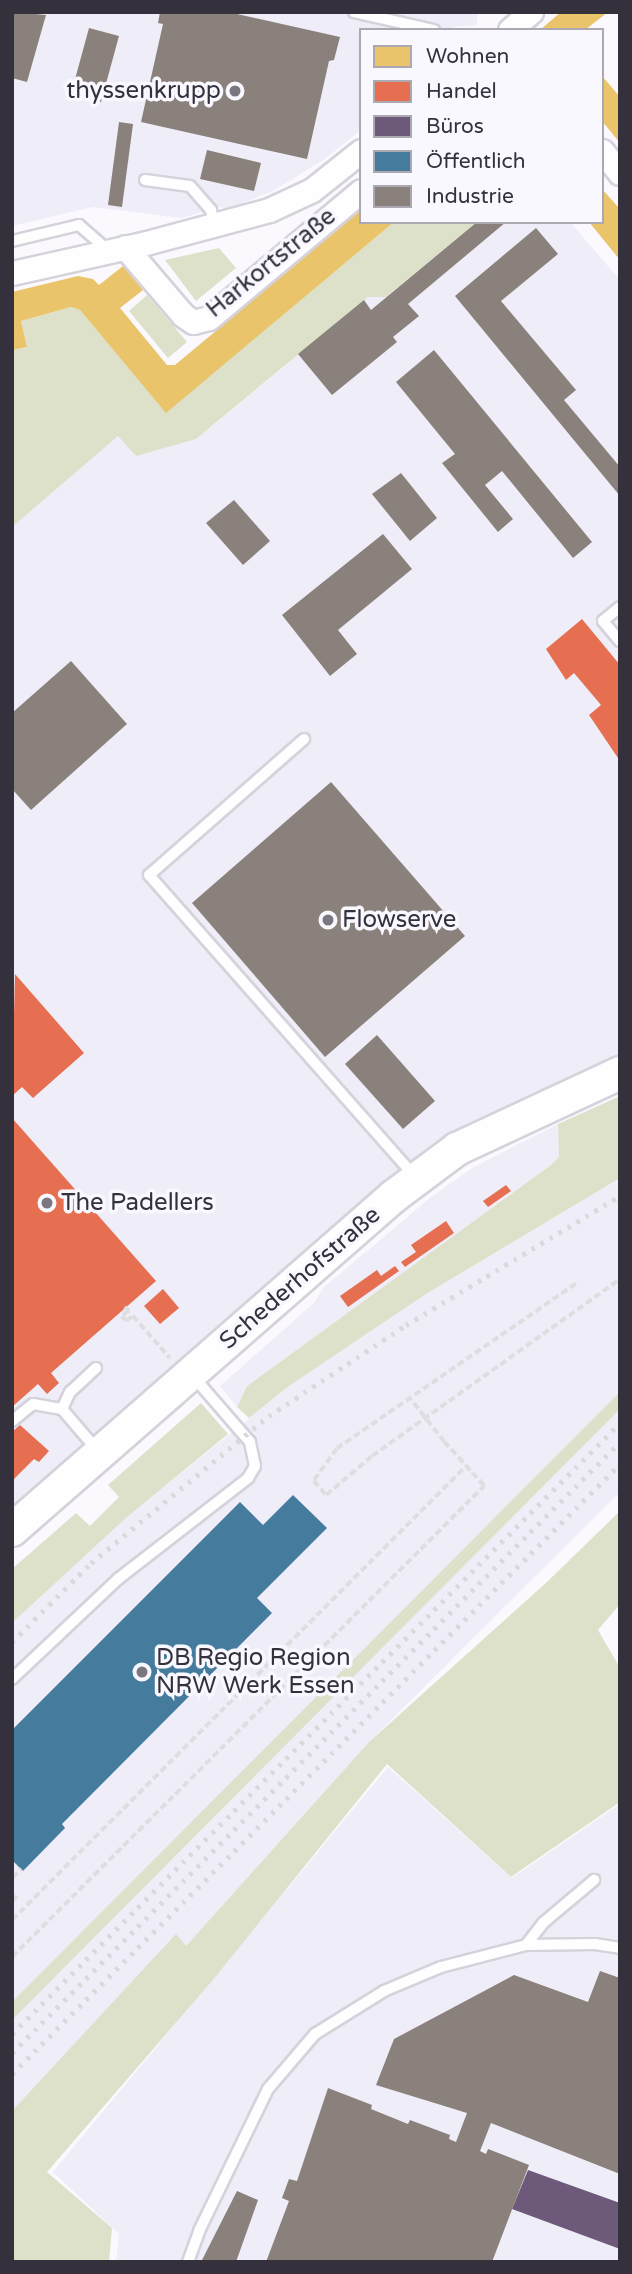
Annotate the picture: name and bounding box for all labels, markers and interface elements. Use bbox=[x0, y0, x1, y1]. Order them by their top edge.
legend bbox=[359, 28, 604, 224]
text: Wohnen bbox=[426, 44, 509, 69]
place label: thyssenkrupp bbox=[66, 77, 221, 105]
text: Handel bbox=[426, 79, 497, 104]
marker: thyssenkrupp bbox=[227, 83, 243, 99]
text: Büros bbox=[426, 114, 484, 139]
text: Öffentlich bbox=[426, 149, 526, 174]
text: Industrie bbox=[426, 184, 514, 209]
street label: Harkortstraße bbox=[201, 202, 341, 324]
place label: Flowserve bbox=[342, 906, 456, 934]
marker: Flowserve bbox=[320, 912, 336, 928]
place label: The Padellers bbox=[61, 1189, 214, 1217]
marker: The Padellers bbox=[39, 1195, 55, 1211]
street label: Schederhofstraße bbox=[214, 1200, 386, 1356]
place label: DB Regio Region NRW Werk Essen bbox=[156, 1644, 355, 1700]
marker: DB Regio Region NRW Werk Essen bbox=[134, 1664, 150, 1680]

